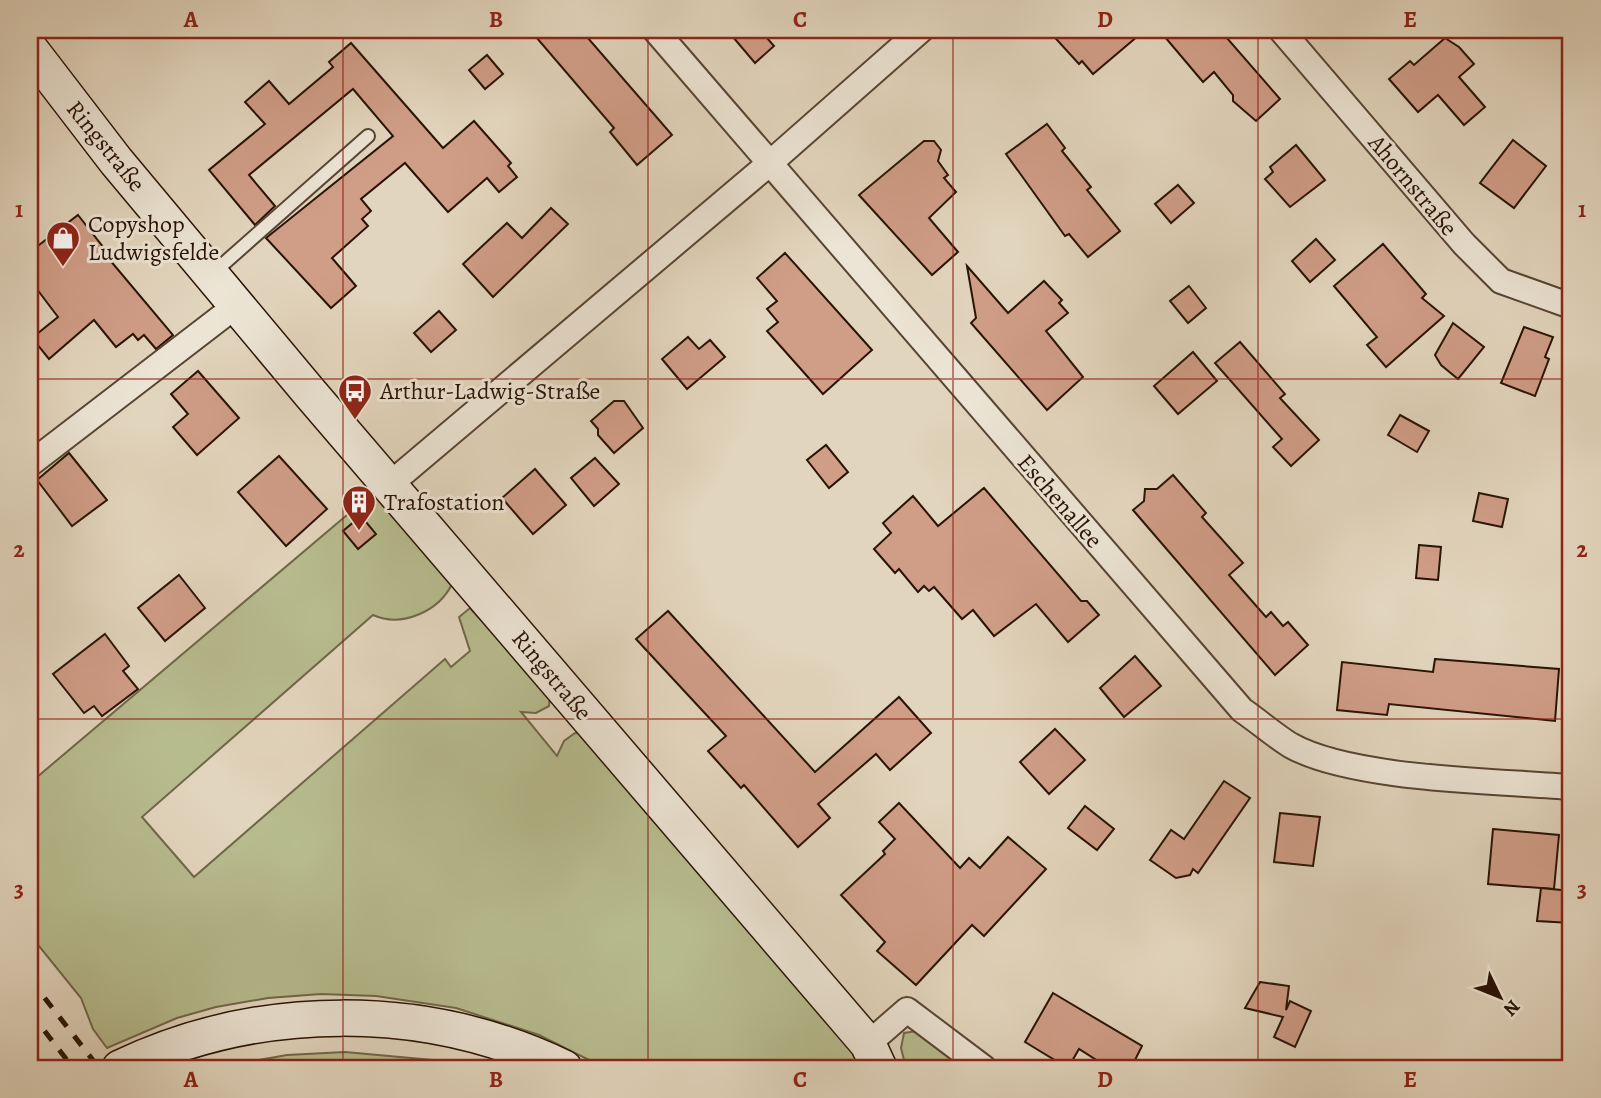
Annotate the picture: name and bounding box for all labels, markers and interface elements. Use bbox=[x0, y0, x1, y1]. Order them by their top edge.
text: A bbox=[183, 4, 199, 35]
text: B bbox=[489, 4, 503, 35]
text: C bbox=[793, 4, 807, 35]
text: D bbox=[1097, 4, 1113, 35]
text: E bbox=[1403, 4, 1417, 35]
street label: Ringstraße bbox=[59, 94, 153, 198]
street label: Ahornstraße bbox=[1360, 127, 1465, 243]
text: 1 bbox=[15, 194, 23, 225]
text: 1 bbox=[1578, 194, 1586, 225]
place label: Copyshop Ludwigsfelde bbox=[88, 208, 219, 268]
shop icon: Copyshop Ludwigsfelde bbox=[44, 219, 82, 268]
bus stop icon: Arthur-Ladwig-Straße bbox=[336, 372, 374, 421]
place label: Arthur-Ladwig-Straße bbox=[379, 375, 600, 407]
street label: Eschenallee bbox=[1010, 447, 1110, 555]
building icon: Trafostation bbox=[340, 483, 378, 532]
place label: Trafostation bbox=[384, 486, 505, 518]
text: 2 bbox=[13, 534, 25, 565]
text: 2 bbox=[1576, 534, 1588, 565]
street label: Ringstraße bbox=[505, 623, 599, 727]
text: 3 bbox=[14, 874, 24, 905]
text: 3 bbox=[1577, 874, 1587, 905]
north arrow bbox=[1464, 962, 1534, 1032]
text: N bbox=[1497, 994, 1526, 1022]
text: A bbox=[183, 1064, 199, 1095]
text: B bbox=[489, 1064, 503, 1095]
text: C bbox=[793, 1064, 807, 1095]
text: D bbox=[1097, 1064, 1113, 1095]
text: E bbox=[1403, 1064, 1417, 1095]

